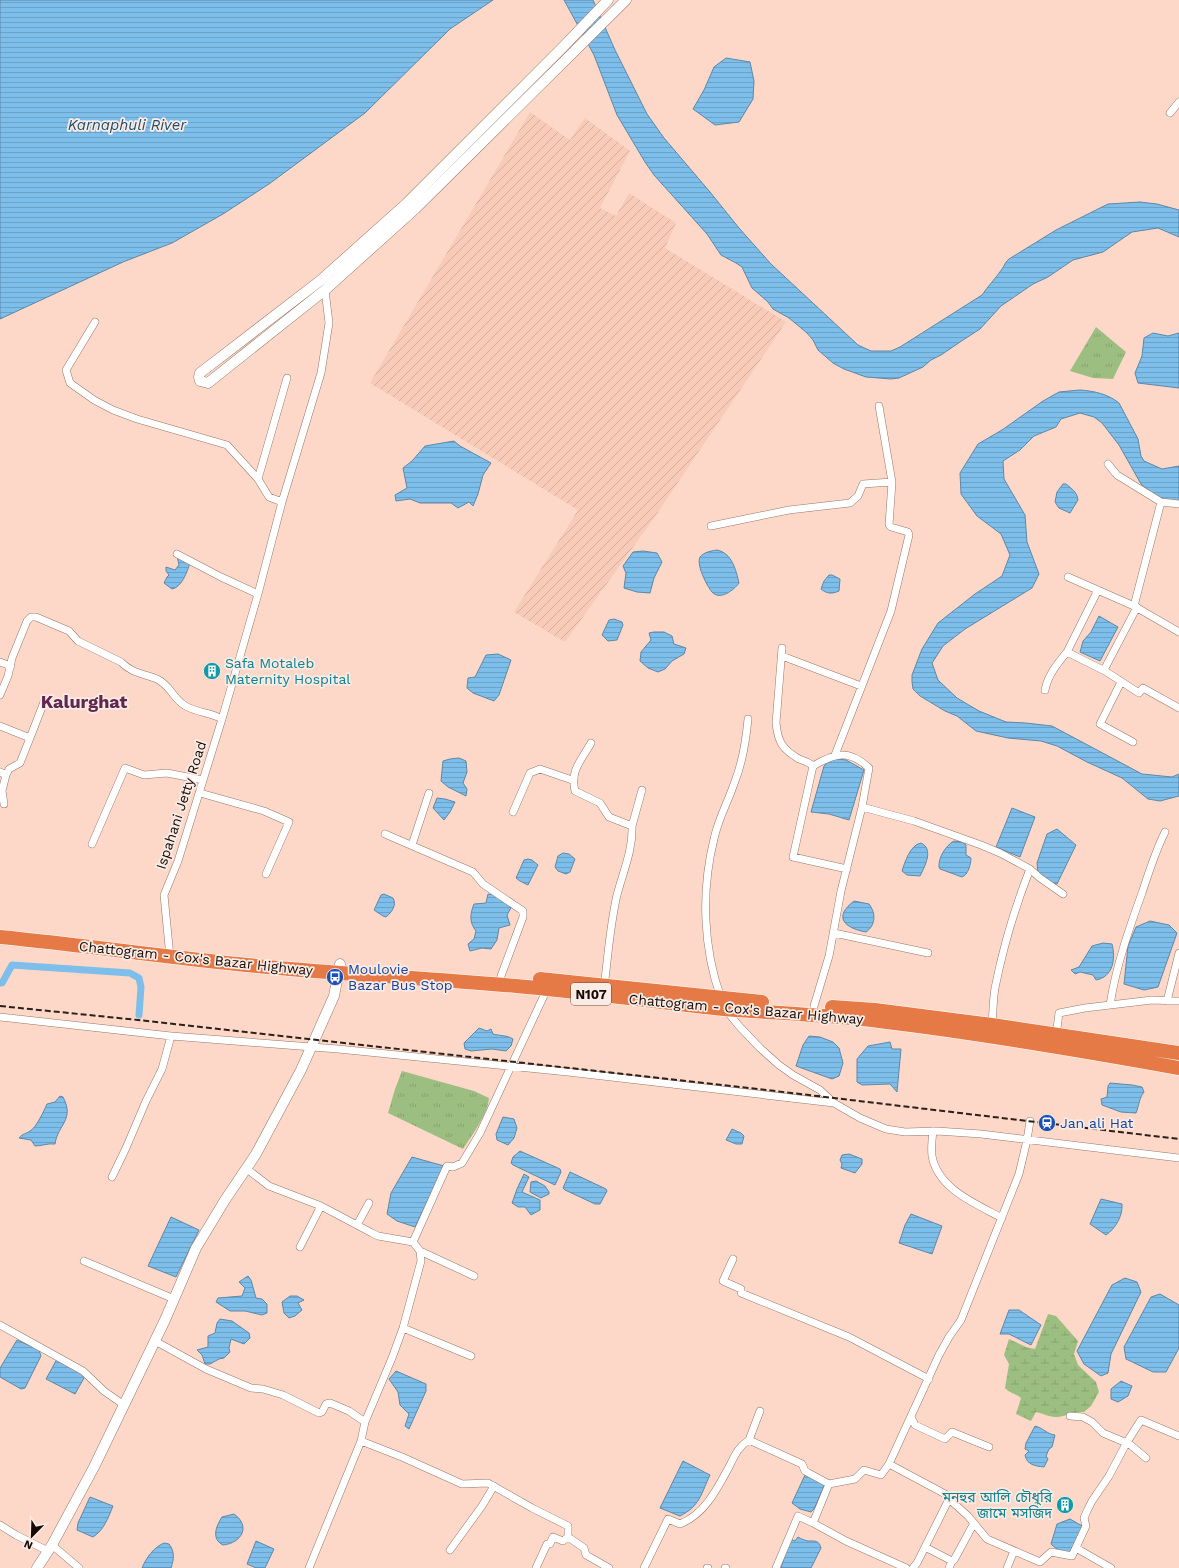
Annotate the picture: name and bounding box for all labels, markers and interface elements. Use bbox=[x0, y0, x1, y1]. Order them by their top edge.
water label: Karnaphuli River bbox=[68, 116, 187, 134]
place label: Safa Motaleb Maternity Hospital bbox=[225, 655, 351, 687]
building icon: Safa Motaleb Maternity Hospital bbox=[202, 661, 222, 681]
district label: Kalurghat bbox=[41, 691, 127, 712]
street label: Ispahani Jetty Road bbox=[153, 739, 209, 871]
street label: Chattogram - Cox's Bazar Highway bbox=[78, 938, 315, 978]
place label: Moulovie Bazar Bus Stop bbox=[348, 961, 453, 993]
bus stop icon: Moulovie Bazar Bus Stop bbox=[325, 967, 345, 987]
road number: N107 bbox=[571, 983, 611, 1005]
street label: Chattogram - Cox's Bazar Highway bbox=[628, 991, 865, 1027]
station icon: Jan ali Hat bbox=[1037, 1113, 1057, 1133]
place label: Jan ali Hat bbox=[1060, 1115, 1134, 1131]
place label: মনহুর আলি চৌধুরি জামে মসজিদ bbox=[941, 1489, 1053, 1521]
building icon: মনহুর আলি চৌধুরি জামে মসজিদ bbox=[1055, 1495, 1075, 1515]
north arrow bbox=[12, 1516, 52, 1556]
text: N bbox=[22, 1537, 35, 1552]

